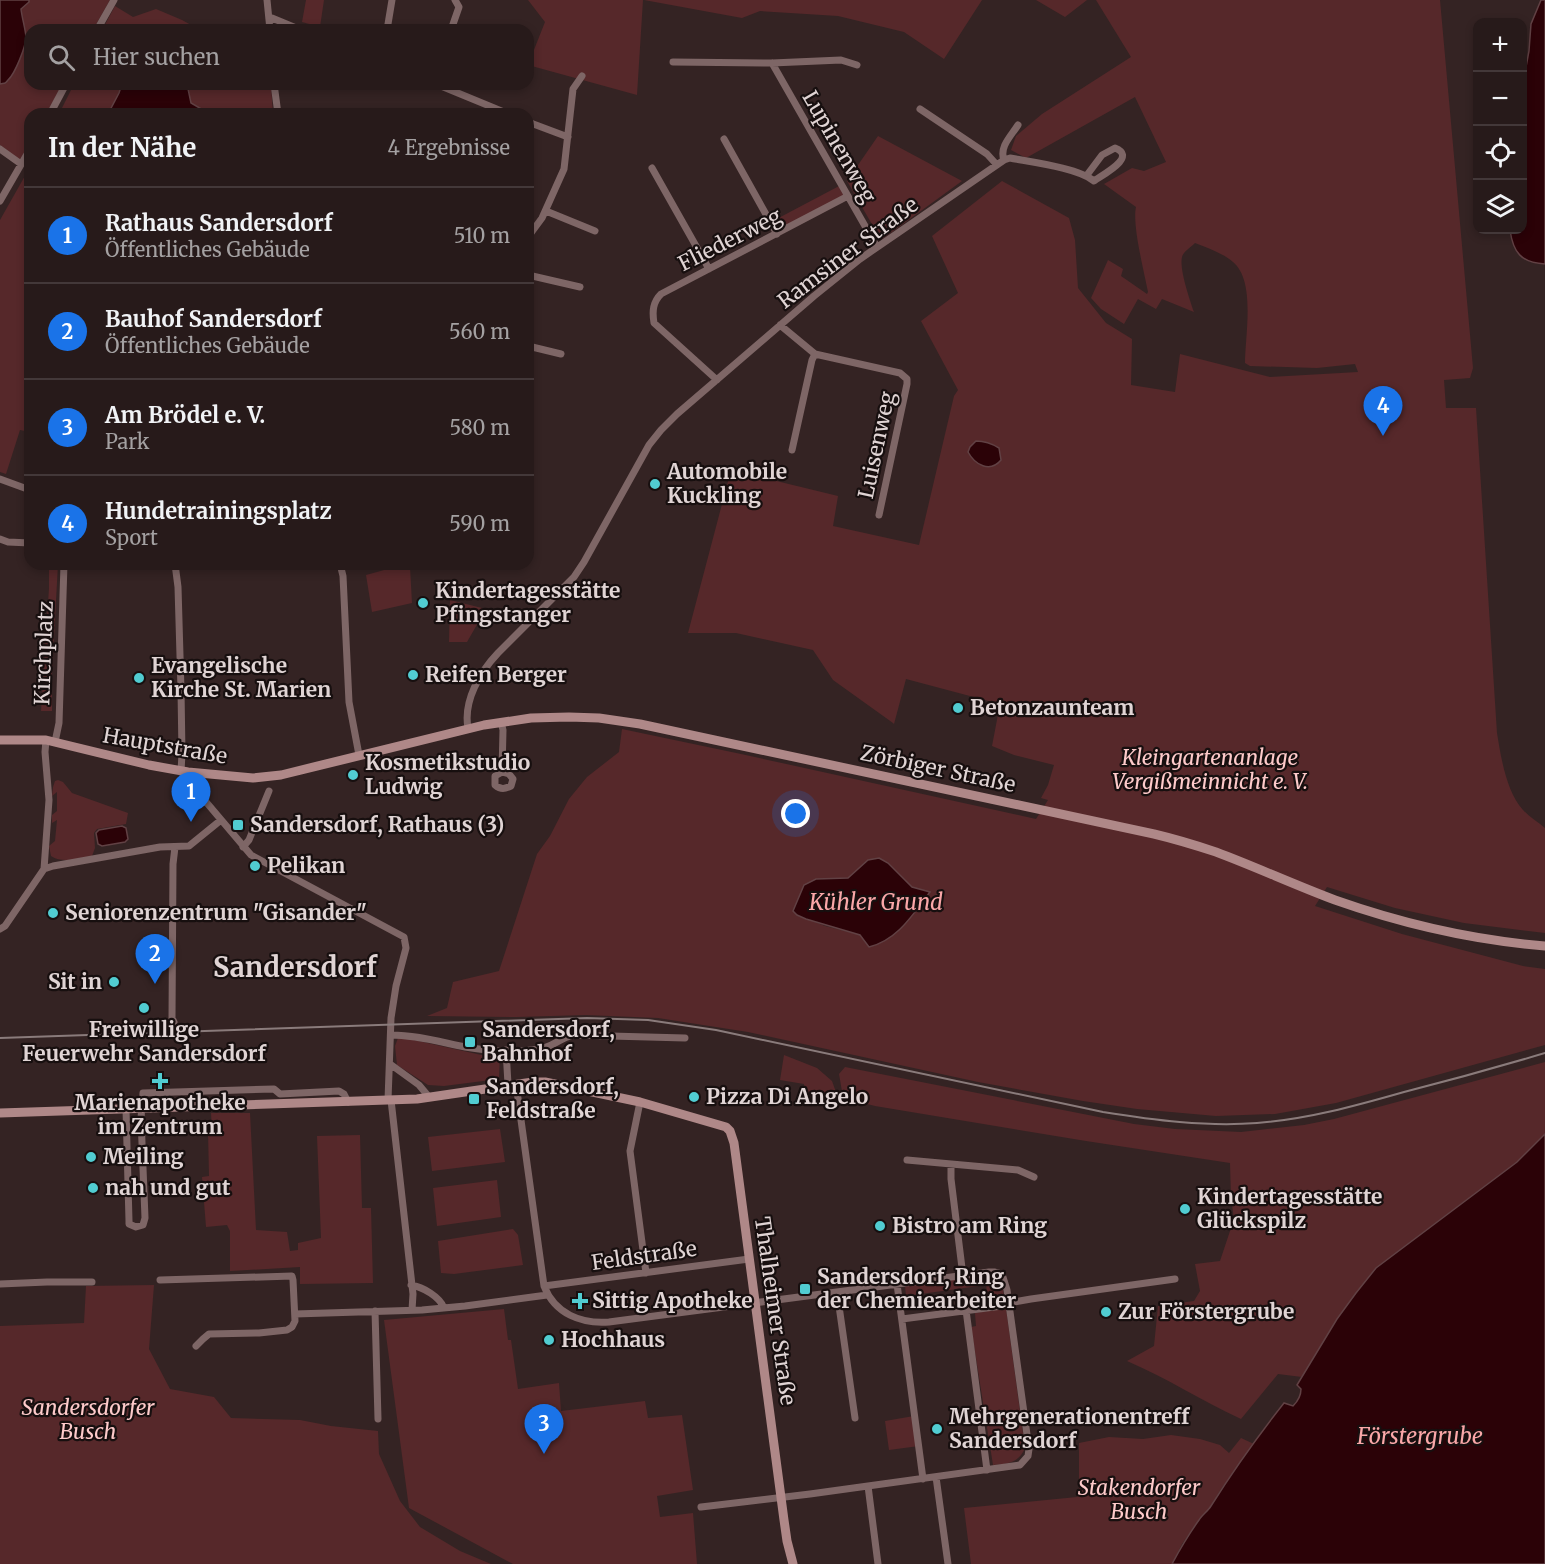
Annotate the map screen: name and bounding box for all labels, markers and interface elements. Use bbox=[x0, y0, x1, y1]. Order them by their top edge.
map controls bbox=[1473, 18, 1527, 234]
button: + bbox=[1473, 18, 1527, 72]
search box bbox=[24, 24, 534, 90]
icon: search bbox=[45, 41, 78, 74]
text: Hier suchen bbox=[93, 43, 220, 71]
button: − bbox=[1473, 72, 1527, 126]
street label: Lupinenweg bbox=[796, 86, 883, 208]
button: locate bbox=[1473, 126, 1527, 180]
text: In der Nähe bbox=[48, 131, 196, 164]
text: 4 Ergebnisse bbox=[388, 135, 510, 160]
button: layers bbox=[1473, 180, 1527, 234]
street label: Ramsiner Straße bbox=[772, 191, 923, 314]
street label: Fliederweg bbox=[674, 202, 786, 277]
text: Rathaus Sandersdorf bbox=[105, 209, 333, 237]
text: 1 bbox=[63, 223, 72, 248]
text: 510 m bbox=[454, 223, 510, 248]
text: Öffentliches Gebäude bbox=[105, 237, 310, 262]
text: Bauhof Sandersdorf bbox=[105, 305, 322, 333]
text: 2 bbox=[62, 319, 73, 344]
text: 560 m bbox=[449, 319, 510, 344]
text: Öffentliches Gebäude bbox=[105, 333, 310, 358]
pin: 4 bbox=[1364, 386, 1402, 436]
street label: Luisenweg bbox=[852, 389, 901, 501]
text: Am Brödel e. V. bbox=[105, 401, 265, 429]
text: 3 bbox=[62, 415, 73, 440]
text: 580 m bbox=[449, 415, 510, 440]
text: Park bbox=[105, 429, 149, 454]
place label: Automobile Kuckling bbox=[666, 458, 787, 509]
marker: Automobile Kuckling bbox=[648, 477, 662, 491]
text: Hundetrainingsplatz bbox=[105, 497, 332, 525]
text: 4 bbox=[61, 511, 74, 536]
text: 590 m bbox=[449, 511, 510, 536]
text: Sport bbox=[105, 525, 158, 550]
place label: Kindertagesstätte Pfingstanger bbox=[435, 577, 620, 628]
marker: Kindertagesstätte Pfingstanger bbox=[416, 596, 430, 610]
street label: Kirchplatz bbox=[28, 600, 59, 706]
place label: Evangelische Kirche St. Marien bbox=[151, 652, 331, 703]
place label: Reifen Berger bbox=[425, 661, 567, 688]
marker: Reifen Berger bbox=[406, 668, 420, 682]
marker: Evangelische Kirche St. Marien bbox=[132, 671, 146, 685]
place label: Betonzaunteam bbox=[970, 694, 1134, 721]
marker: Betonzaunteam bbox=[951, 701, 965, 715]
street label: Hauptstraße bbox=[101, 721, 229, 770]
street label: Zörbiger Straße bbox=[858, 739, 1018, 798]
park label: Kleingartenanlage Vergißmeinnicht e. V. bbox=[1112, 744, 1308, 795]
place label: Kosmetikstudio Ludwig bbox=[365, 749, 530, 800]
marker: Kosmetikstudio Ludwig bbox=[346, 768, 360, 782]
pin: 1 bbox=[172, 772, 210, 822]
your location bbox=[781, 799, 810, 828]
place label: Sandersdorf, Rathaus (3) bbox=[250, 811, 504, 838]
marker: Sandersdorf, Rathaus (3) bbox=[231, 818, 245, 832]
place label: Pelikan bbox=[267, 852, 345, 879]
marker: Pelikan bbox=[248, 859, 262, 873]
water label: Kühler Grund bbox=[808, 888, 943, 916]
place label: Seniorenzentrum "Gisander" bbox=[65, 899, 367, 926]
marker: Seniorenzentrum "Gisander" bbox=[46, 906, 60, 920]
pin: 2 bbox=[136, 934, 174, 984]
district label: Sandersdorf bbox=[213, 950, 378, 984]
place label: Sit in bbox=[48, 968, 102, 995]
marker: Sit in bbox=[107, 975, 121, 989]
marker: Freiwillige Feuerwehr Sandersdorf bbox=[137, 1001, 151, 1015]
place label: Freiwillige Feuerwehr Sandersdorf bbox=[22, 1016, 268, 1067]
place label: Sandersdorf, Bahnhof bbox=[482, 1016, 615, 1067]
marker: Sandersdorf, Bahnhof bbox=[463, 1035, 477, 1049]
place label: Sandersdorf, Feldstraße bbox=[486, 1073, 619, 1124]
marker: Marienapotheke im Zentrum bbox=[153, 1074, 167, 1088]
place label: Pizza Di Angelo bbox=[706, 1083, 868, 1110]
place label: Marienapotheke im Zentrum bbox=[74, 1089, 246, 1140]
marker: Pizza Di Angelo bbox=[687, 1090, 701, 1104]
marker: Sandersdorf, Feldstraße bbox=[467, 1092, 481, 1106]
place label: Meiling bbox=[103, 1143, 184, 1170]
marker: Meiling bbox=[84, 1150, 98, 1164]
place label: nah und gut bbox=[105, 1174, 231, 1201]
marker: nah und gut bbox=[86, 1181, 100, 1195]
place label: Kindertagesstätte Glückspilz bbox=[1197, 1183, 1382, 1234]
marker: Kindertagesstätte Glückspilz bbox=[1178, 1202, 1192, 1216]
place label: Bistro am Ring bbox=[892, 1212, 1047, 1239]
street label: Thalheimer Straße bbox=[749, 1215, 802, 1407]
marker: Bistro am Ring bbox=[873, 1219, 887, 1233]
street label: Feldstraße bbox=[589, 1235, 698, 1276]
place label: Sandersdorf, Ring der Chemiearbeiter bbox=[817, 1263, 1017, 1314]
marker: Sandersdorf, Ring der Chemiearbeiter bbox=[798, 1282, 812, 1296]
place label: Sittig Apotheke bbox=[592, 1287, 753, 1314]
marker: Sittig Apotheke bbox=[573, 1294, 587, 1308]
place label: Zur Förstergrube bbox=[1118, 1298, 1294, 1325]
marker: Zur Förstergrube bbox=[1099, 1305, 1113, 1319]
place label: Hochhaus bbox=[561, 1326, 665, 1353]
marker: Hochhaus bbox=[542, 1333, 556, 1347]
park label: Sandersdorfer Busch bbox=[21, 1394, 155, 1445]
place label: Mehrgenerationentreff Sandersdorf bbox=[949, 1403, 1191, 1454]
pin: 3 bbox=[524, 1404, 564, 1454]
marker: Mehrgenerationentreff Sandersdorf bbox=[930, 1422, 944, 1436]
water label: Förstergrube bbox=[1356, 1422, 1483, 1450]
park label: Stakendorfer Busch bbox=[1078, 1474, 1201, 1525]

